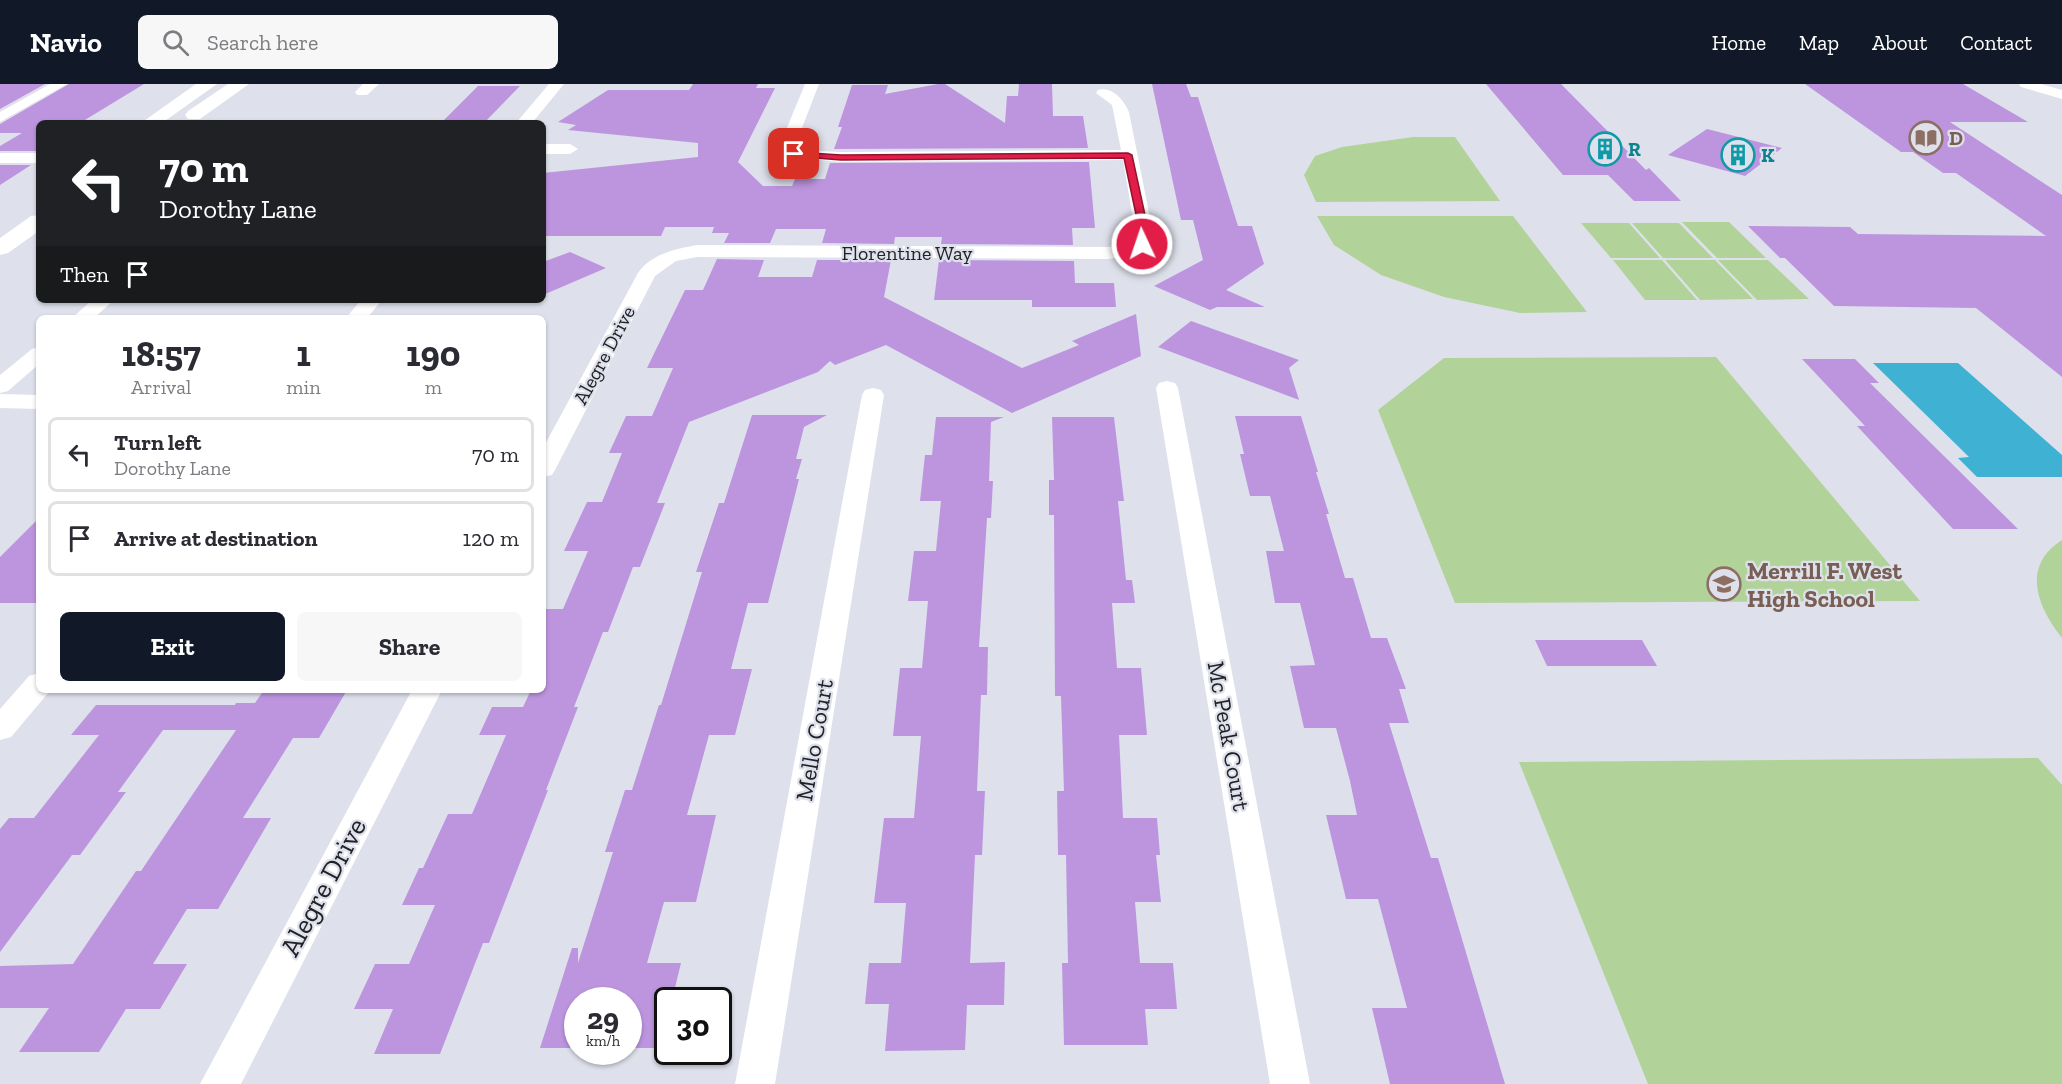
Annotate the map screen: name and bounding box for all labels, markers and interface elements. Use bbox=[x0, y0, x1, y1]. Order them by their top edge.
search box bbox=[138, 15, 558, 69]
text: Navio bbox=[30, 26, 102, 59]
icon: search bbox=[159, 26, 192, 59]
text: Search here bbox=[207, 29, 318, 56]
text: Home bbox=[1712, 30, 1766, 55]
text: Map bbox=[1799, 30, 1839, 55]
text: About bbox=[1872, 30, 1927, 55]
text: Contact bbox=[1960, 30, 2032, 55]
library icon: D bbox=[1908, 120, 1944, 156]
place label: D bbox=[1949, 126, 1963, 150]
pin bbox=[768, 128, 819, 179]
building icon: R bbox=[1587, 131, 1623, 167]
icon: arrive bbox=[777, 137, 810, 170]
place label: R bbox=[1628, 137, 1641, 161]
building icon: K bbox=[1720, 137, 1756, 173]
text: 70 m bbox=[159, 142, 249, 193]
place label: K bbox=[1761, 143, 1775, 167]
icon: left bbox=[60, 144, 138, 222]
text: Dorothy Lane bbox=[159, 193, 317, 225]
position arrow bbox=[1110, 212, 1174, 276]
street label: Florentine Way bbox=[841, 241, 973, 265]
icon: arrive bbox=[121, 258, 154, 291]
text: Then bbox=[60, 261, 109, 288]
street label: Alegre Drive bbox=[568, 302, 640, 408]
text: 18:57 bbox=[121, 332, 201, 375]
text: 1 bbox=[296, 332, 311, 375]
text: 190 bbox=[406, 332, 461, 375]
text: Arrival bbox=[131, 375, 191, 399]
text: min bbox=[286, 375, 321, 399]
text: m bbox=[425, 375, 442, 399]
text: Turn left bbox=[114, 429, 201, 456]
icon: left bbox=[63, 438, 96, 471]
text: 70 m bbox=[472, 441, 519, 468]
text: Dorothy Lane bbox=[114, 456, 231, 480]
icon: arrive bbox=[63, 522, 96, 555]
text: Arrive at destination bbox=[114, 525, 317, 552]
text: 120 m bbox=[463, 525, 519, 552]
place label: Merrill F. West High School bbox=[1747, 556, 1903, 613]
school or university icon: Merrill F. West High School bbox=[1706, 566, 1742, 602]
button: Exit bbox=[60, 612, 285, 681]
button: Share bbox=[297, 612, 522, 681]
street label: Mc Peak Court bbox=[1202, 659, 1256, 813]
street label: Mello Court bbox=[789, 677, 839, 803]
street label: Alegre Drive bbox=[273, 812, 373, 962]
speed limit sign: 30 bbox=[654, 987, 732, 1065]
text: 29 bbox=[587, 1001, 619, 1037]
text: km/h bbox=[586, 1032, 620, 1050]

